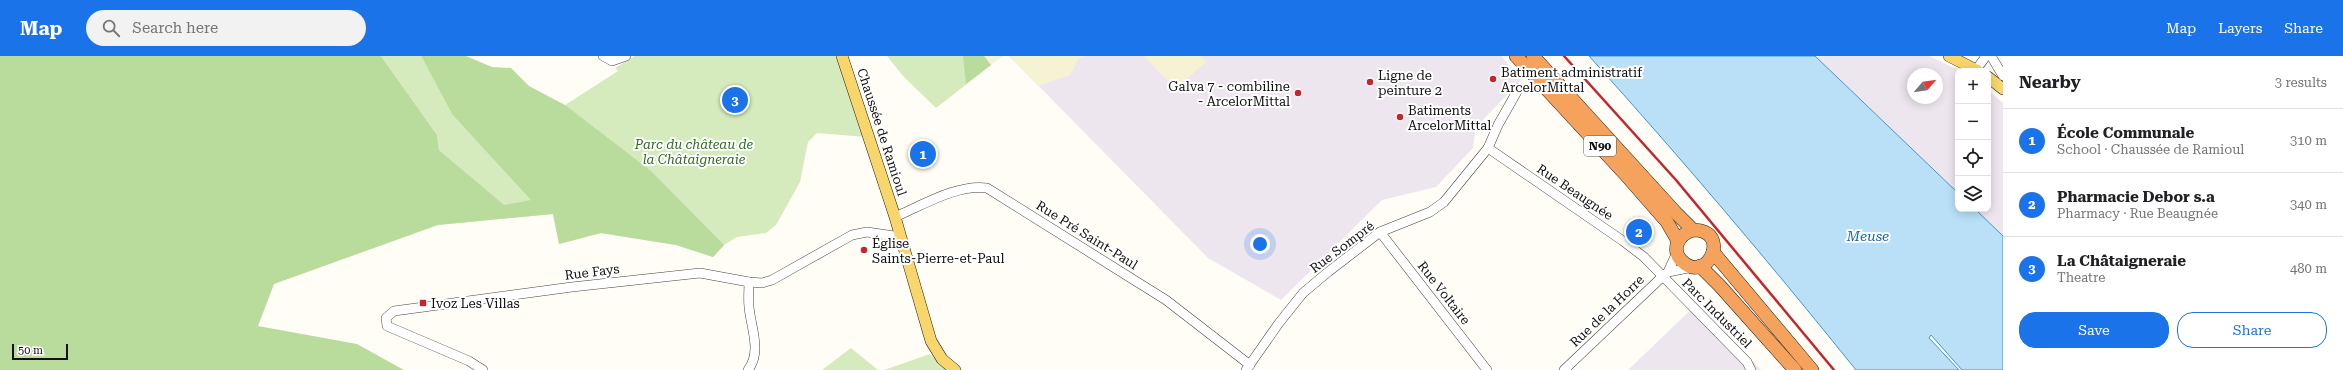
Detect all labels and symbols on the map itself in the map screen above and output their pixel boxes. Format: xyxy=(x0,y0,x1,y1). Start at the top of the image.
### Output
place label: Batiment administratif ArcelorMittal xyxy=(1501,65,1643,95)
street label: Chaussée de Ramioul xyxy=(854,66,910,198)
place label: Ligne de peinture 2 xyxy=(1378,68,1442,98)
north arrow xyxy=(1907,68,1943,104)
marker: Batiment administratif ArcelorMittal xyxy=(1488,74,1498,84)
marker: Ligne de peinture 2 xyxy=(1365,77,1375,87)
place label: Galva 7 - combiline - ArcelorMittal xyxy=(1168,79,1290,109)
pin: 3 xyxy=(722,85,748,115)
marker: Galva 7 - combiline - ArcelorMittal xyxy=(1293,88,1303,98)
place label: Batiments ArcelorMittal xyxy=(1408,103,1491,133)
marker: Batiments ArcelorMittal xyxy=(1395,112,1405,122)
road number: N90 xyxy=(1584,136,1616,156)
park label: Parc du château de la Châtaigneraie xyxy=(634,137,754,167)
pin: 1 xyxy=(910,139,936,169)
street label: Rue Beaugnée xyxy=(1534,161,1616,223)
street label: Rue Pré Saint-Paul xyxy=(1034,198,1140,272)
pin: 2 xyxy=(1626,217,1652,247)
street label: Rue Sompré xyxy=(1307,218,1377,276)
water label: Meuse xyxy=(1846,228,1889,244)
your location xyxy=(1250,234,1270,254)
place label: Église Saints-Pierre-et-Paul xyxy=(872,235,1004,266)
marker: Église Saints-Pierre-et-Paul xyxy=(859,245,869,255)
street label: Rue Voltaire xyxy=(1415,258,1473,328)
street label: Rue Fays xyxy=(564,261,620,283)
street label: Rue de la Horre xyxy=(1567,272,1647,350)
street label: Parc Industriel xyxy=(1679,275,1755,351)
place label: Ivoz Les Villas xyxy=(431,296,520,311)
marker: Ivoz Les Villas xyxy=(418,298,428,308)
scale bar xyxy=(12,342,68,361)

